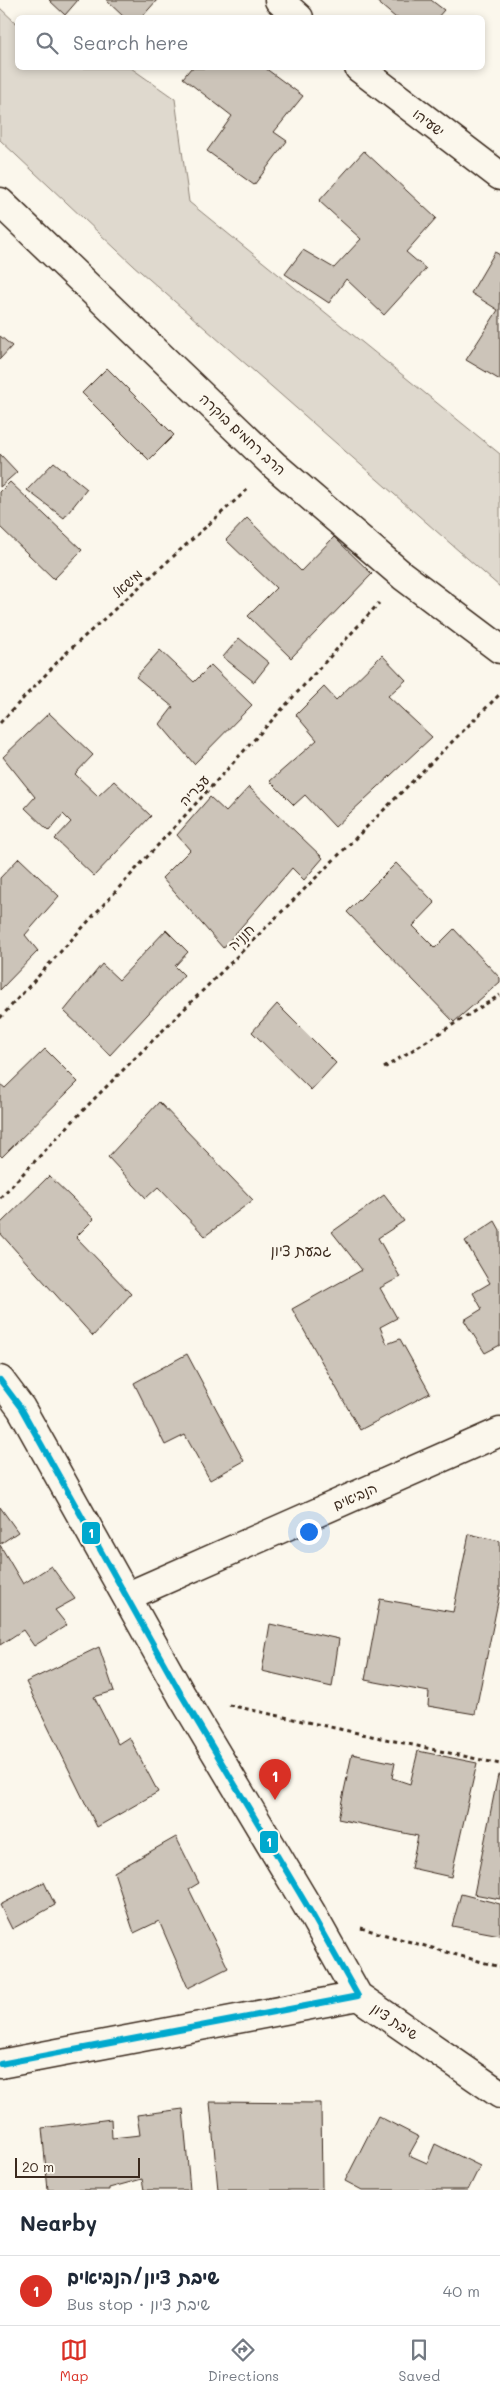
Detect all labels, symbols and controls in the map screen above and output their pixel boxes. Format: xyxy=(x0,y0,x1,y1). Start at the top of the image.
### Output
search box xyxy=(15,15,485,70)
icon: search xyxy=(33,29,61,57)
text: Search here xyxy=(73,30,189,55)
street label: ישעיהו xyxy=(409,104,449,140)
street label: הרב רחמים בוקרה xyxy=(196,389,290,479)
street label: מישאל xyxy=(108,564,146,602)
street label: עזריה xyxy=(175,770,213,810)
street label: חנניה xyxy=(224,920,258,954)
district label: גבעת ציון xyxy=(271,1240,331,1260)
street label: הנביאים xyxy=(330,1478,380,1514)
your location xyxy=(296,1519,322,1545)
line badge: 1 xyxy=(81,1521,101,1545)
text: 1 xyxy=(88,1523,94,1542)
pin: 1 xyxy=(259,1759,291,1800)
line badge: 1 xyxy=(259,1830,279,1854)
text: 1 xyxy=(266,1832,272,1851)
street label: שיבת ציון xyxy=(368,1998,422,2044)
scale bar xyxy=(15,2155,140,2178)
text: 20 m xyxy=(22,2157,54,2176)
text: Nearby xyxy=(20,2209,97,2236)
text: שיבת ציון/הנביאים xyxy=(67,2264,220,2289)
text: 1 xyxy=(32,2280,40,2301)
text: 40 m xyxy=(443,2280,480,2301)
text: Bus stop · שיבת ציון xyxy=(67,2293,210,2314)
tab: Map xyxy=(60,2336,88,2385)
tab: Directions xyxy=(208,2336,279,2385)
tab: Saved xyxy=(399,2336,440,2385)

